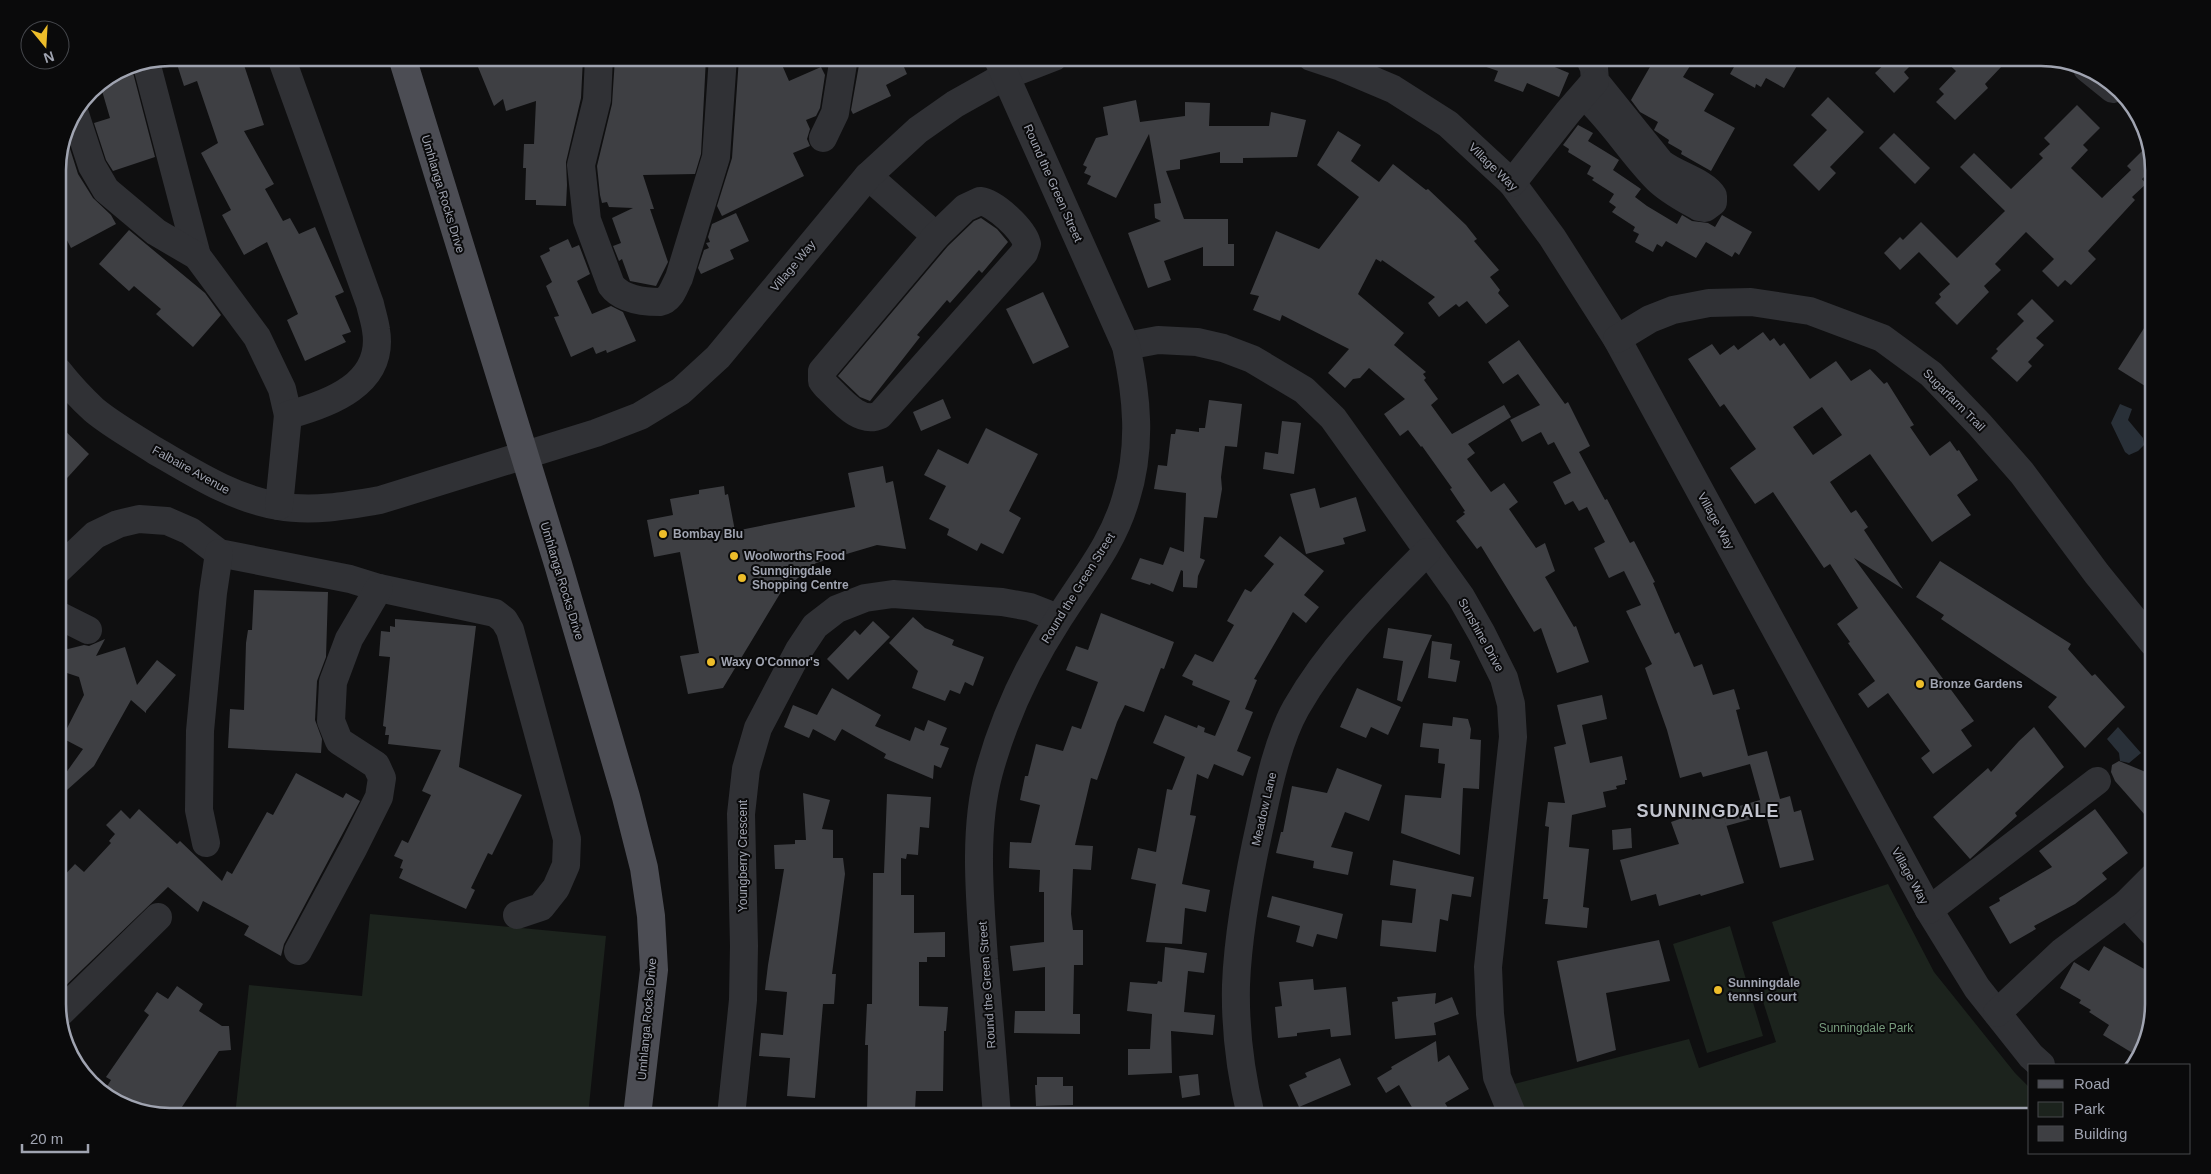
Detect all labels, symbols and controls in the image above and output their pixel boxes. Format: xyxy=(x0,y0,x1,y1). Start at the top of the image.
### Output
north arrow xyxy=(20,20,70,70)
text: N xyxy=(42,48,56,67)
street label: Round the Green Street xyxy=(1021,122,1086,245)
street label: Umhlanga Rocks Drive xyxy=(418,133,468,255)
street label: Village Way xyxy=(1466,140,1520,194)
street label: Village Way xyxy=(767,237,819,295)
street label: Sugarfarm Trail xyxy=(1920,366,1988,434)
street label: Falbaire Avenue xyxy=(150,443,233,497)
street label: Village Way xyxy=(1695,490,1737,552)
street label: Umhlanga Rocks Drive xyxy=(537,520,587,642)
place label: Bombay Blu xyxy=(673,527,743,541)
marker: Bombay Blu xyxy=(657,528,669,540)
street label: Round the Green Street xyxy=(1038,530,1118,646)
place label: Woolworths Food xyxy=(744,549,845,563)
marker: Woolworths Food xyxy=(728,550,740,562)
place label: Sunngingdale Shopping Centre xyxy=(752,564,849,592)
marker: Sunngingdale Shopping Centre xyxy=(736,572,748,584)
street label: Sunshine Drive xyxy=(1455,596,1507,674)
place label: Waxy O'Connor's xyxy=(721,655,820,669)
marker: Waxy O'Connor's xyxy=(705,656,717,668)
place label: Bronze Gardens xyxy=(1930,677,2023,691)
marker: Bronze Gardens xyxy=(1914,678,1926,690)
street label: Meadow Lane xyxy=(1249,770,1279,847)
street label: Youngberry Crescent xyxy=(736,799,750,912)
district label: SUNNINGDALE xyxy=(1636,801,1780,821)
street label: Village Way xyxy=(1889,845,1931,907)
street label: Round the Green Street xyxy=(976,920,998,1049)
street label: Umhlanga Rocks Drive xyxy=(635,957,659,1081)
place label: Sunningdale tennsi court xyxy=(1728,976,1800,1004)
marker: Sunningdale tennsi court xyxy=(1712,984,1724,996)
park label: Sunningdale Park xyxy=(1819,1021,1914,1035)
legend xyxy=(2028,1064,2191,1154)
text: Road xyxy=(2074,1075,2110,1092)
text: Park xyxy=(2074,1100,2105,1117)
scale bar xyxy=(22,1122,89,1154)
text: Building xyxy=(2074,1125,2127,1142)
text: 20 m xyxy=(30,1130,63,1147)

